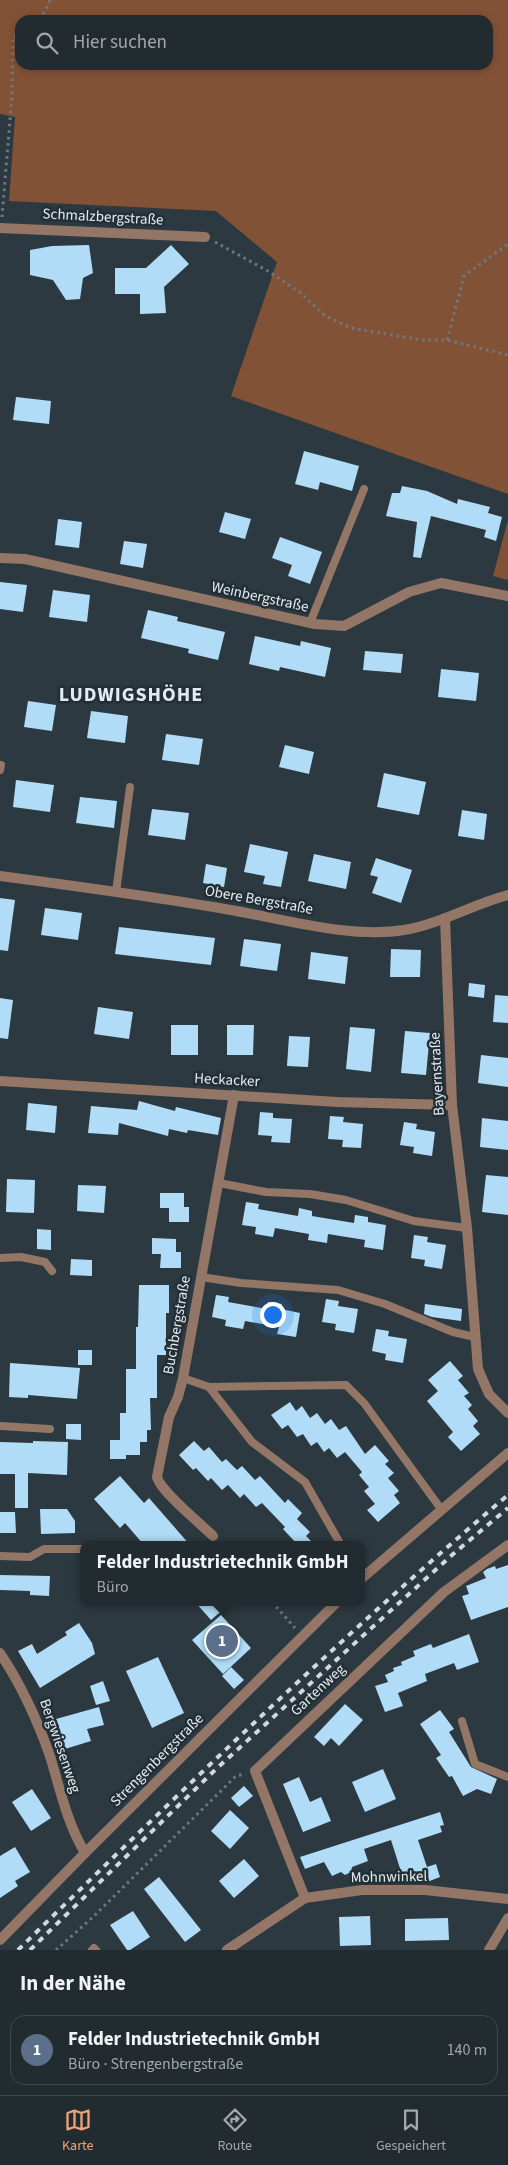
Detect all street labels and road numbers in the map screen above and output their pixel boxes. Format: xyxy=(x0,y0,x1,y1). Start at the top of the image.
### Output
street label: Schmalzbergstraße xyxy=(42,203,164,231)
street label: Weinbergstraße xyxy=(209,576,311,618)
street label: Obere Bergstraße xyxy=(203,880,315,920)
street label: Bayernstraße xyxy=(424,1032,450,1116)
street label: Heckacker xyxy=(194,1068,261,1092)
street label: Buchbergstraße xyxy=(158,1274,196,1376)
street label: Gartenweg xyxy=(286,1659,350,1721)
street label: Bergwiesenweg xyxy=(34,1696,86,1796)
street label: Strengenbergstraße xyxy=(106,1709,208,1811)
street label: Mohnwinkel xyxy=(351,1866,428,1888)

